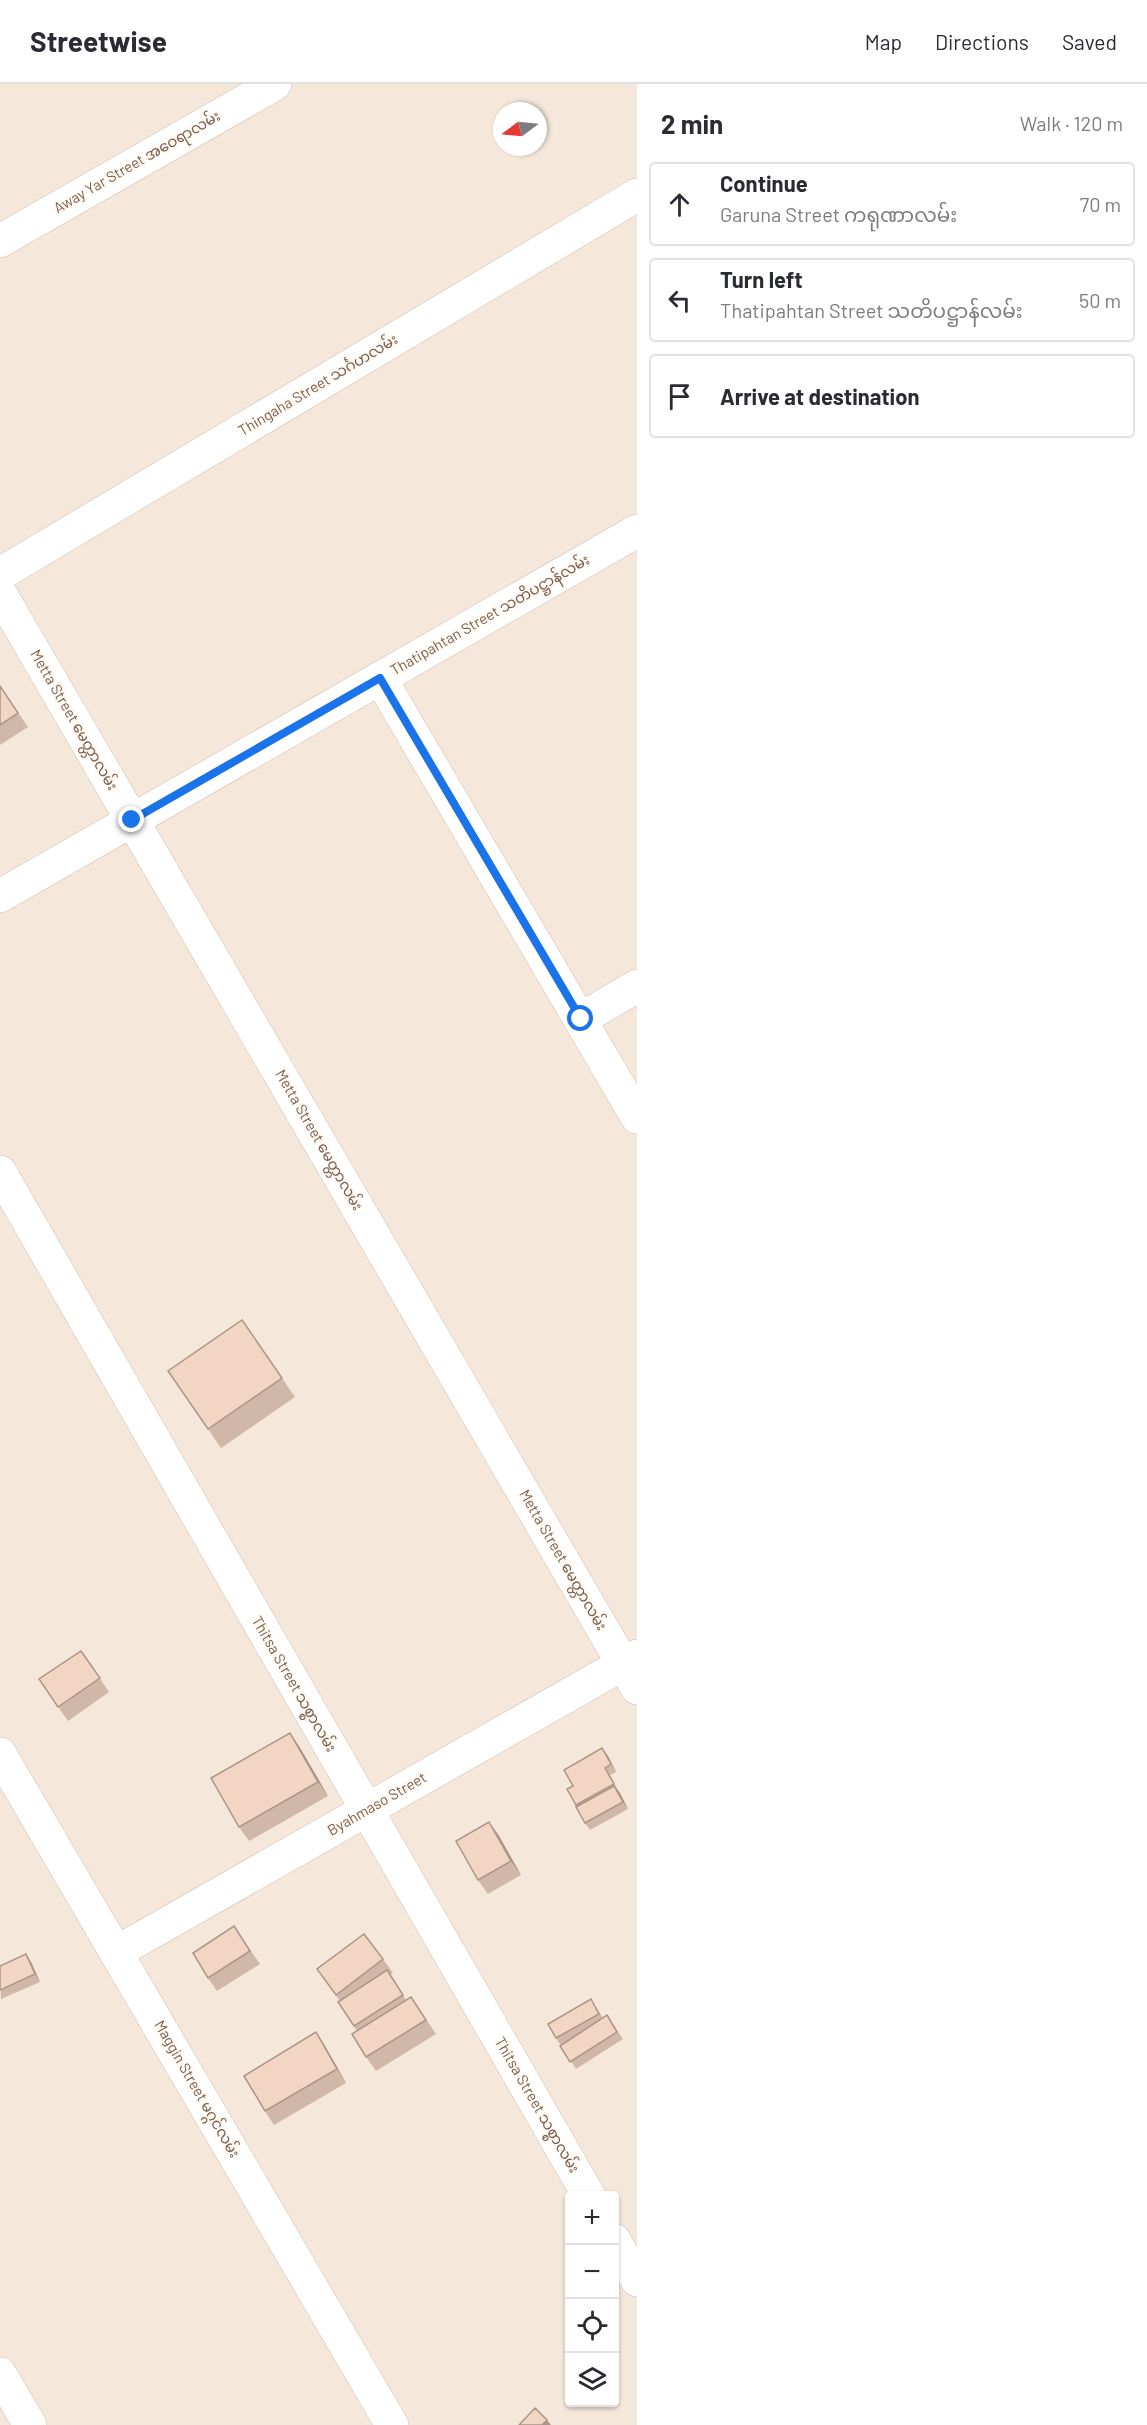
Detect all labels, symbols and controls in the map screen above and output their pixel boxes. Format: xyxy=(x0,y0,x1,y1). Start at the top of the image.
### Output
text: Streetwise xyxy=(30,24,167,58)
text: Map xyxy=(865,29,902,54)
text: Directions xyxy=(935,29,1029,54)
text: Saved xyxy=(1062,29,1117,54)
north arrow xyxy=(493,102,547,156)
street label: Away Yar Street အဝေရာလမ်း xyxy=(50,106,225,220)
text: 2 min xyxy=(661,108,723,139)
text: Walk · 120 m xyxy=(1020,111,1123,135)
text: Continue xyxy=(720,170,808,196)
icon: ahead xyxy=(663,188,696,221)
text: 70 m xyxy=(1080,192,1121,216)
text: Garuna Street ကရုဏာလမ်း xyxy=(720,202,957,226)
text: Turn left xyxy=(720,266,803,292)
icon: left xyxy=(663,284,696,317)
text: 50 m xyxy=(1079,288,1121,312)
text: Thatipahtan Street သတိပဋ္ဌာန်လမ်း xyxy=(720,298,1023,322)
street label: Thingaha Street သင်္ဂဟလမ်း xyxy=(234,329,401,439)
icon: arrive xyxy=(663,380,696,413)
text: Arrive at destination xyxy=(720,383,919,409)
street label: Thatipahtan Street သတိပဋ္ဌာန်လမ်း xyxy=(387,550,594,682)
street label: Metta Street မေတ္တာလမ်း xyxy=(24,646,123,795)
route end xyxy=(118,806,144,832)
route start xyxy=(567,1005,593,1031)
street label: Metta Street မေတ္တာလမ်း xyxy=(269,1066,368,1215)
street label: Metta Street မေတ္တာလမ်း xyxy=(513,1486,612,1635)
street label: Thitsa Street သစ္စာလမ်း xyxy=(245,1612,341,1757)
street label: Byahmaso Street xyxy=(324,1768,429,1839)
street label: Maggin Street မဂ္ဂင်လမ်း xyxy=(147,2017,245,2163)
street label: Thitsa Street သစ္စာလမ်း xyxy=(488,2033,584,2178)
map controls xyxy=(565,2191,619,2407)
button: + xyxy=(565,2191,619,2245)
button: − xyxy=(565,2245,619,2299)
button: locate xyxy=(565,2299,619,2353)
button: layers xyxy=(565,2353,619,2407)

